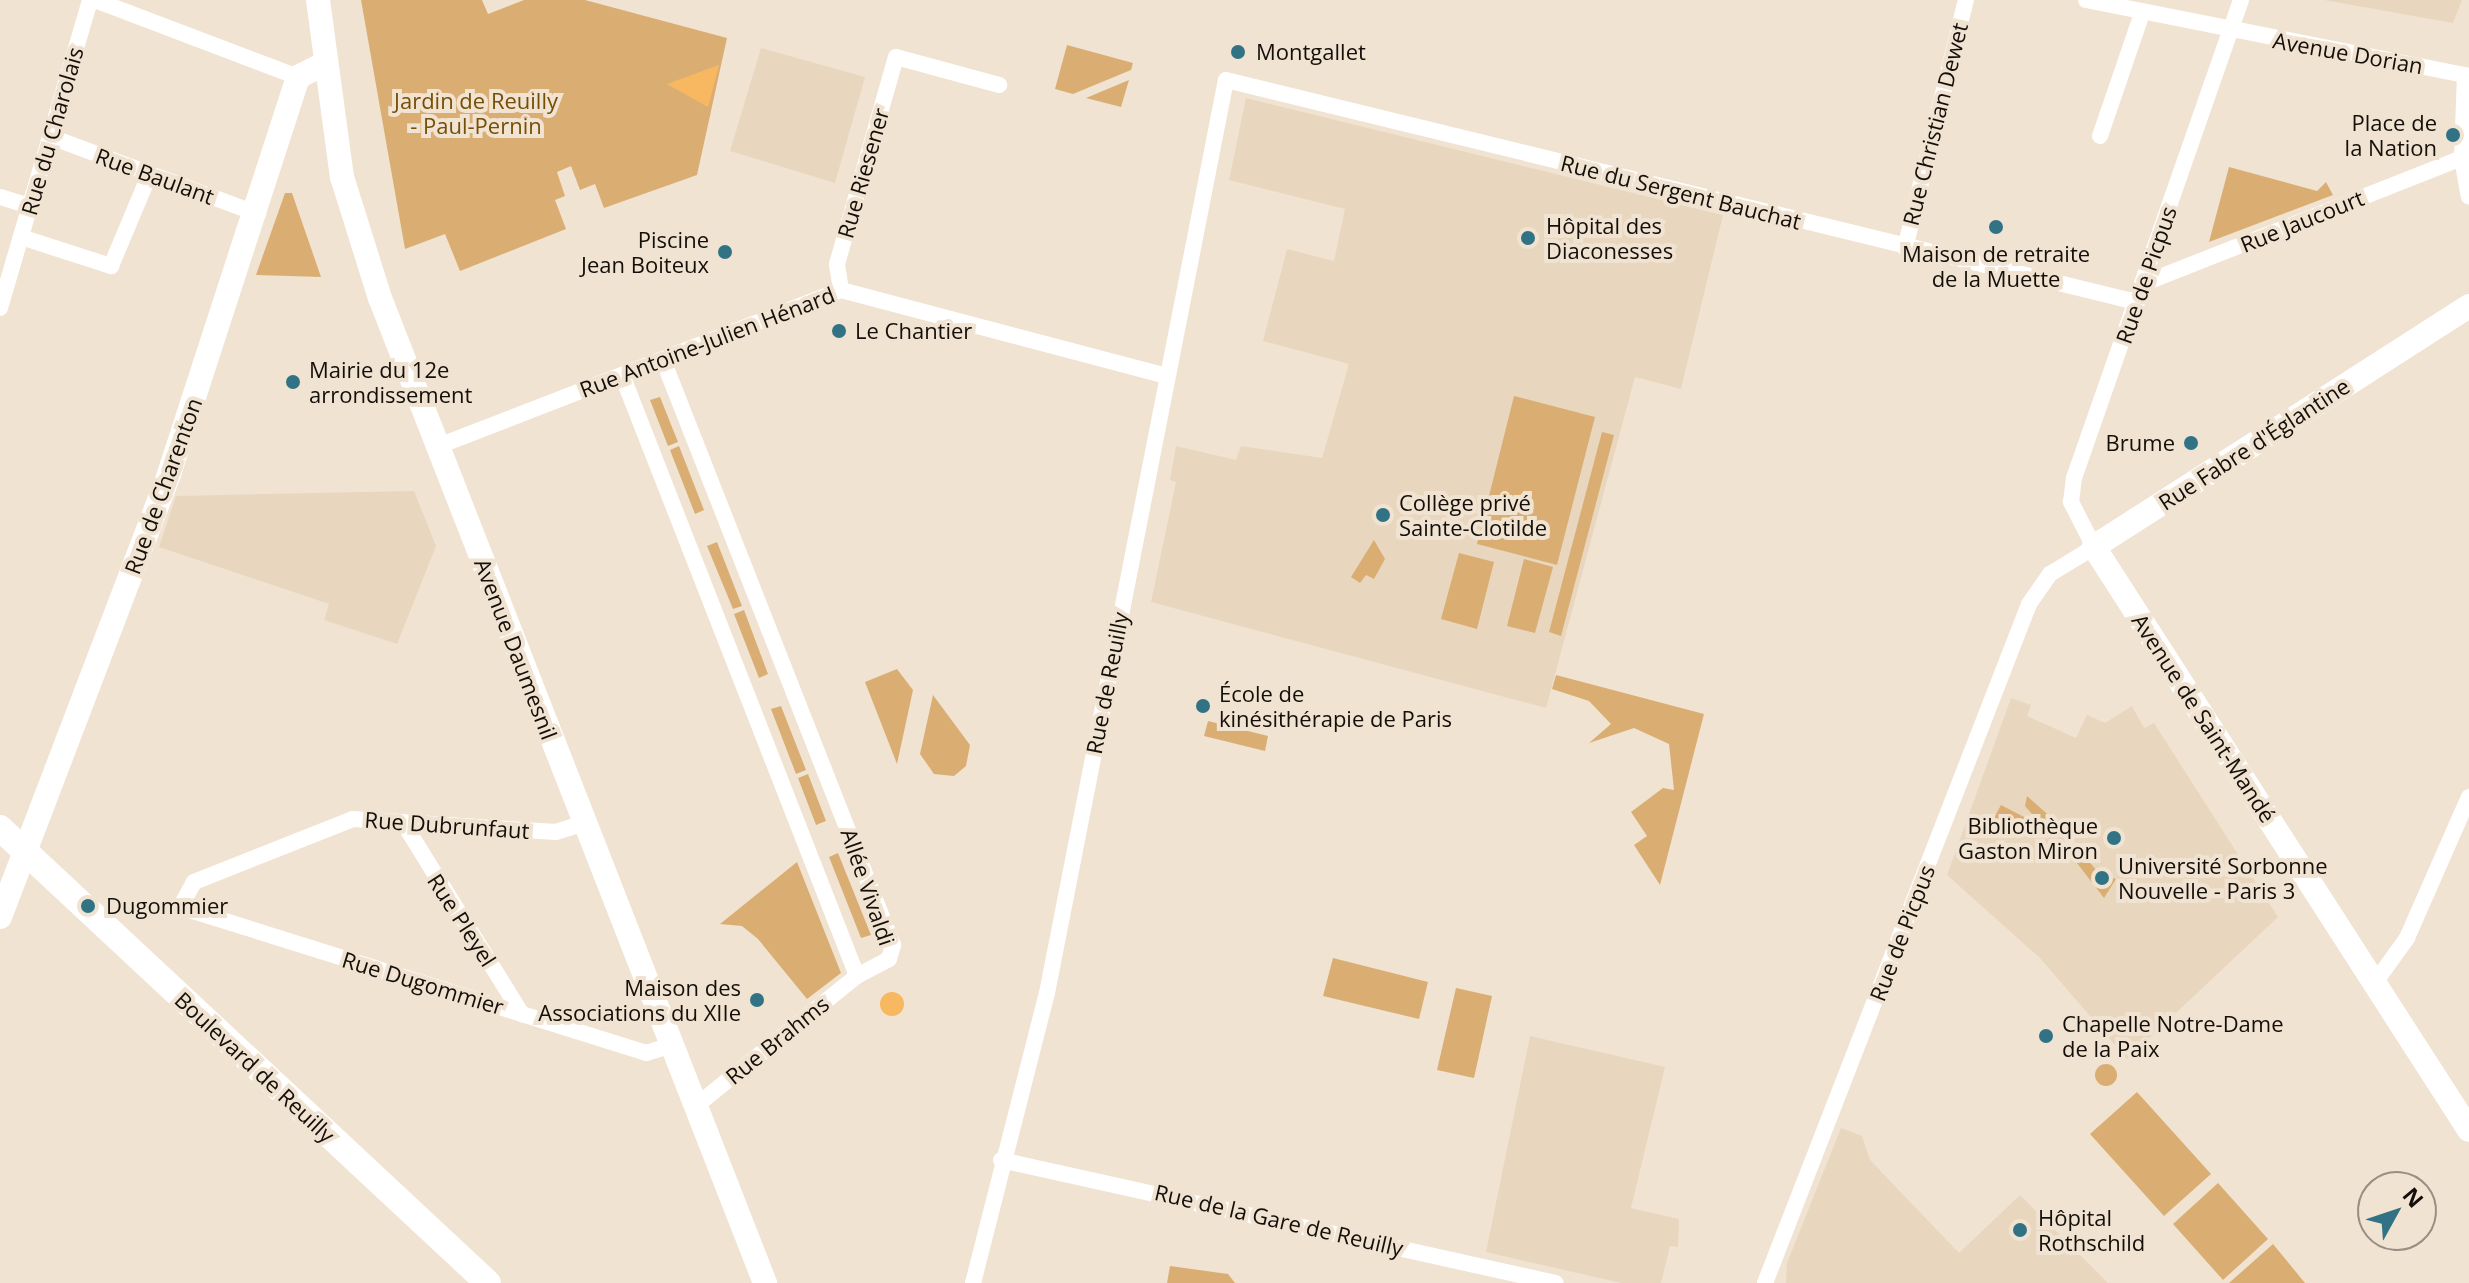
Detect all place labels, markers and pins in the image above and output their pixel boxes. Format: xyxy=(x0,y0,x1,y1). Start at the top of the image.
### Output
place label: Montgallet xyxy=(1256,39,1366,65)
marker: Montgallet xyxy=(1227,41,1249,63)
place label: Place de la Nation xyxy=(2345,109,2437,160)
marker: Place de la Nation xyxy=(2444,126,2462,144)
place label: Hôpital des Diaconesses xyxy=(1546,212,1673,264)
marker: Maison de retraite de la Muette xyxy=(1987,218,2005,236)
place label: Piscine Jean Boiteux xyxy=(581,226,709,278)
marker: Hôpital des Diaconesses xyxy=(1517,227,1539,249)
place label: Maison de retraite de la Muette xyxy=(1902,240,2090,292)
marker: Piscine Jean Boiteux xyxy=(716,243,734,261)
place label: Le Chantier xyxy=(855,318,972,344)
marker: Le Chantier xyxy=(830,322,848,340)
place label: Mairie du 12e arrondissement xyxy=(309,356,472,408)
marker: Mairie du 12e arrondissement xyxy=(284,373,302,391)
place label: Brume xyxy=(2106,430,2175,456)
marker: Brume xyxy=(2182,434,2200,452)
place label: Collège privé Sainte-Clotilde xyxy=(1399,489,1547,540)
marker: Collège privé Sainte-Clotilde xyxy=(1374,506,1392,524)
place label: École de kinésithérapie de Paris xyxy=(1219,680,1452,732)
marker: École de kinésithérapie de Paris xyxy=(1194,697,1212,715)
place label: Bibliothèque Gaston Miron xyxy=(1958,812,2098,864)
marker: Bibliothèque Gaston Miron xyxy=(2105,829,2123,847)
place label: Université Sorbonne Nouvelle - Paris 3 xyxy=(2118,852,2328,904)
marker: Université Sorbonne Nouvelle - Paris 3 xyxy=(2093,869,2111,887)
place label: Dugommier xyxy=(106,893,228,919)
marker: Dugommier xyxy=(77,895,99,917)
place label: Maison des Associations du XIIe xyxy=(538,974,741,1026)
marker: Maison des Associations du XIIe xyxy=(748,991,766,1009)
place label: Chapelle Notre-Dame de la Paix xyxy=(2062,1010,2284,1062)
marker: Chapelle Notre-Dame de la Paix xyxy=(2037,1027,2055,1045)
place label: Hôpital Rothschild xyxy=(2038,1204,2145,1256)
marker: Hôpital Rothschild xyxy=(2009,1219,2031,1241)

